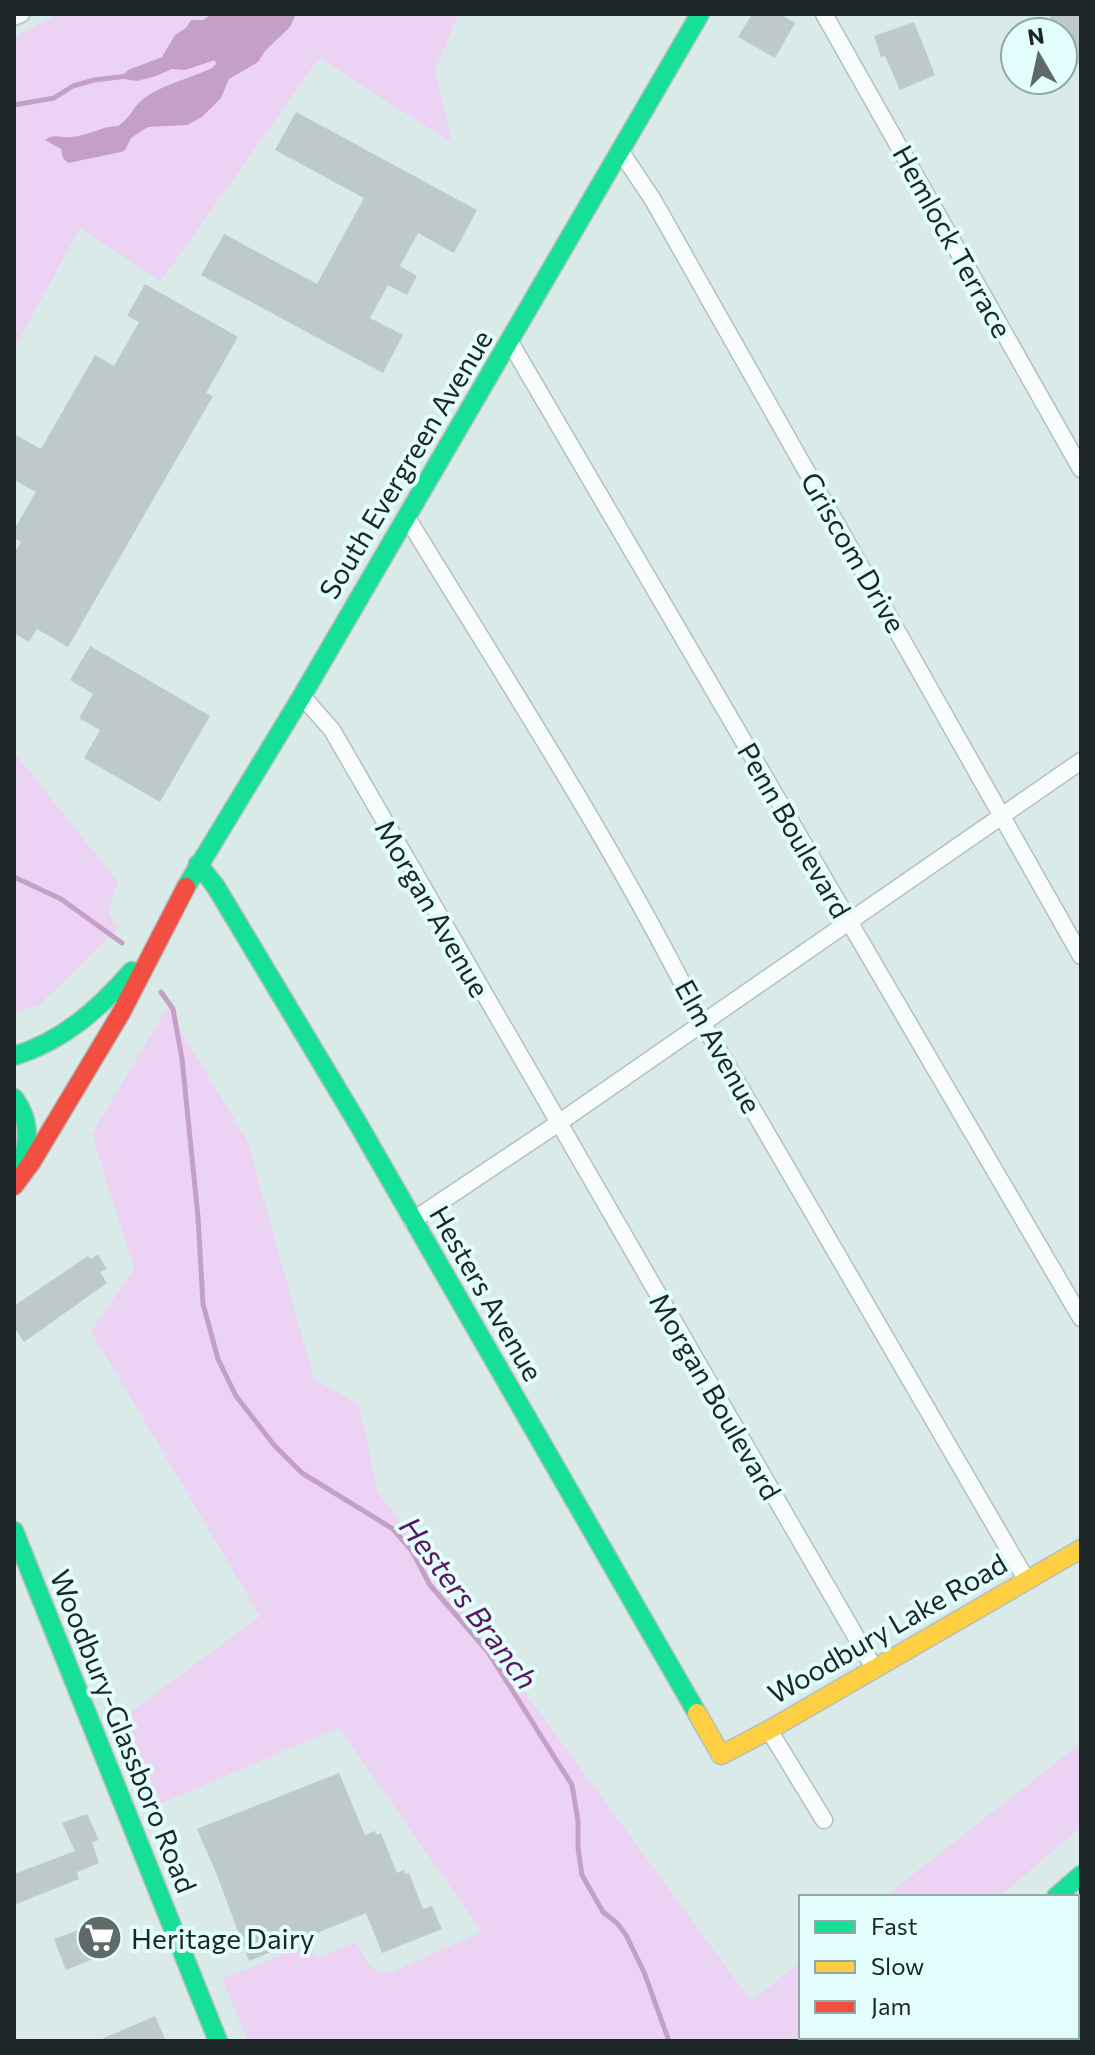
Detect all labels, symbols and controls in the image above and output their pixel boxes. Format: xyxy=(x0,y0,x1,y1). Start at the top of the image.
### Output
north arrow xyxy=(999,16,1079,96)
text: N xyxy=(1026,21,1046,50)
street label: Hemlock Terrace xyxy=(886,139,1020,343)
street label: South Evergreen Avenue xyxy=(311,323,499,605)
street label: Griscom Drive xyxy=(794,466,914,638)
street label: Penn Boulevard xyxy=(731,736,859,924)
street label: Morgan Avenue xyxy=(369,813,497,1003)
street label: Elm Avenue xyxy=(669,974,769,1118)
street label: Hesters Avenue xyxy=(423,1199,551,1387)
street label: Morgan Boulevard xyxy=(643,1286,789,1506)
water label: Hesters Branch xyxy=(393,1508,547,1696)
street label: Woodbury Lake Road xyxy=(761,1546,1013,1710)
street label: Woodbury-Glassboro Road xyxy=(44,1565,204,1897)
legend xyxy=(799,1895,1079,2039)
text: Fast xyxy=(871,1911,918,1940)
supermarket icon: Heritage Dairy xyxy=(76,1914,124,1962)
place label: Heritage Dairy xyxy=(131,1921,314,1955)
text: Slow xyxy=(871,1951,924,1980)
text: Jam xyxy=(871,1991,911,2020)

